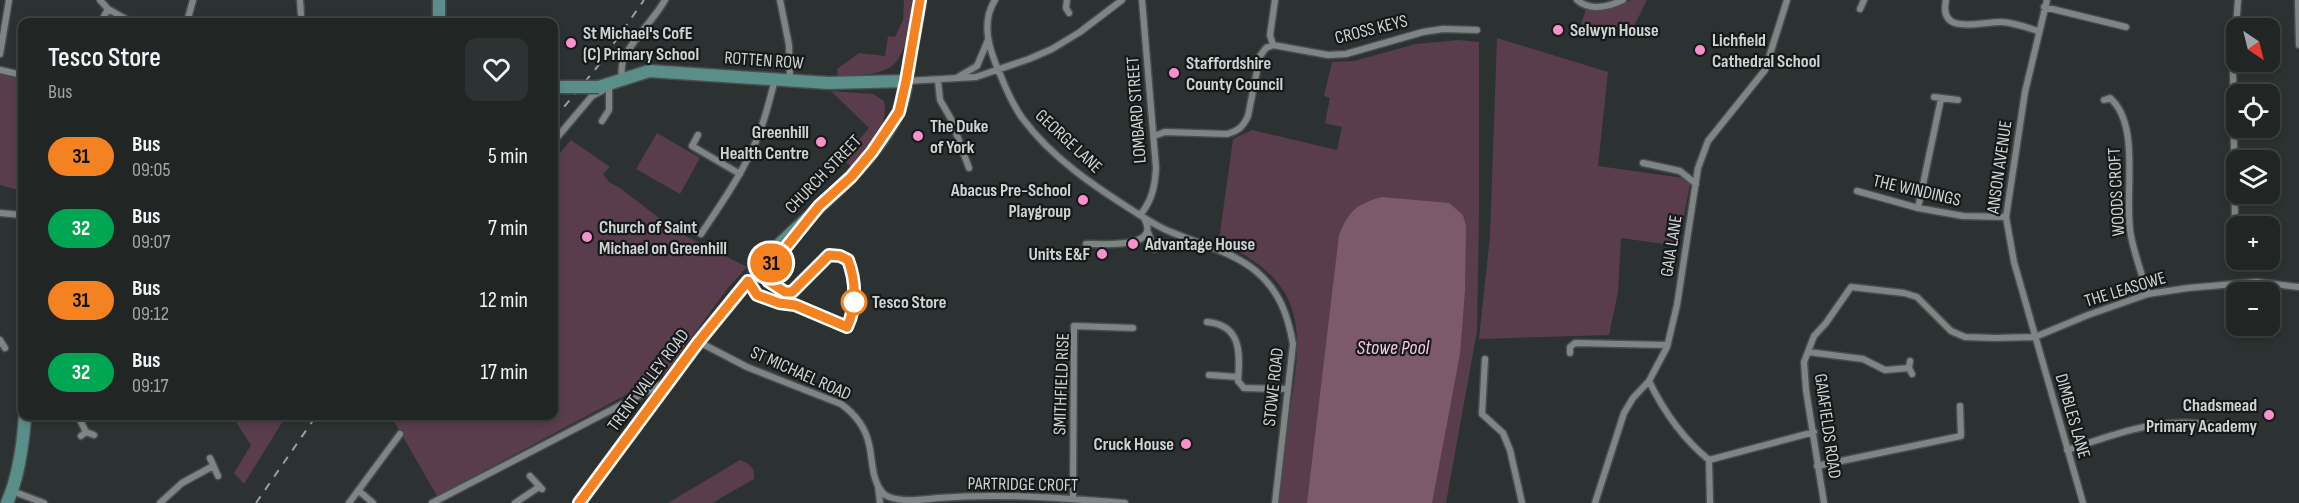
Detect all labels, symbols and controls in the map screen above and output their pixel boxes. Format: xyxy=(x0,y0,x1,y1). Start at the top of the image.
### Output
street label: CROSS KEYS xyxy=(1333,10,1410,49)
north arrow xyxy=(2226,18,2280,72)
map controls xyxy=(2226,18,2280,336)
place label: Selwyn House xyxy=(1570,20,1659,41)
place label: St Michael's CofE (C) Primary School xyxy=(583,23,699,65)
marker: Selwyn House xyxy=(1551,23,1565,37)
place label: Lichfield Cathedral School xyxy=(1712,30,1820,72)
marker: St Michael's CofE (C) Primary School xyxy=(564,36,578,50)
button: heart xyxy=(465,38,528,101)
text: Tesco Store xyxy=(48,41,161,74)
marker: Lichfield Cathedral School xyxy=(1693,43,1707,57)
street label: ROTTEN ROW xyxy=(724,47,805,74)
place label: Staffordshire County Council xyxy=(1186,53,1283,95)
street label: LOMBARD STREET xyxy=(1122,56,1151,164)
marker: Staffordshire County Council xyxy=(1167,66,1181,80)
text: Bus xyxy=(48,80,72,104)
button: locate xyxy=(2226,84,2280,138)
street label: GEORGE LANE xyxy=(1031,105,1106,178)
place label: The Duke of York xyxy=(930,116,988,158)
street label: ANSON AVENUE xyxy=(1982,119,2016,216)
place label: Greenhill Health Centre xyxy=(720,122,809,164)
marker: The Duke of York xyxy=(911,129,925,143)
text: Bus xyxy=(132,131,161,158)
street label: CHURCH STREET xyxy=(781,131,866,218)
marker: Greenhill Health Centre xyxy=(814,135,828,149)
text: 5 min xyxy=(488,143,528,170)
text: 31 xyxy=(72,144,90,169)
street label: WOODS CROFT xyxy=(2104,147,2129,237)
button: layers xyxy=(2226,150,2280,204)
text: 09:05 xyxy=(132,158,170,182)
street label: THE WINDINGS xyxy=(1871,170,1963,211)
place label: Abacus Pre-School Playgroup xyxy=(950,180,1071,222)
marker: Abacus Pre-School Playgroup xyxy=(1076,193,1090,207)
text: Bus xyxy=(132,203,161,230)
street label: GAIA LANE xyxy=(1656,214,1687,278)
text: 7 min xyxy=(488,215,528,242)
text: 32 xyxy=(72,216,90,241)
button: + xyxy=(2226,216,2280,270)
place label: Church of Saint Michael on Greenhill xyxy=(599,217,727,259)
text: 09:07 xyxy=(132,230,170,254)
marker: Church of Saint Michael on Greenhill xyxy=(580,230,594,244)
place label: Advantage House xyxy=(1144,234,1255,255)
marker: Advantage House xyxy=(1126,237,1140,251)
line badge: 31 xyxy=(744,244,798,282)
place label: Units E&F xyxy=(1028,244,1090,265)
marker: Units E&F xyxy=(1095,247,1109,261)
text: 31 xyxy=(762,251,780,276)
street label: THE LEASOWE xyxy=(2082,267,2168,312)
text: Bus xyxy=(132,275,161,302)
button: − xyxy=(2226,282,2280,336)
text: 12 min xyxy=(480,287,528,314)
text: 31 xyxy=(72,288,90,313)
marker: Tesco Store xyxy=(841,289,867,315)
place label: Tesco Store xyxy=(872,292,946,313)
text: 09:12 xyxy=(132,302,169,326)
street label: TRENT VALLEY ROAD xyxy=(603,325,694,435)
street label: SMITHFIELD RISE xyxy=(1049,333,1074,435)
water label: Stowe Pool xyxy=(1357,336,1431,360)
street label: ST MICHAEL ROAD xyxy=(747,342,854,405)
text: Bus xyxy=(132,347,161,374)
street label: STOWE ROAD xyxy=(1259,347,1288,427)
text: 17 min xyxy=(480,359,528,386)
text: 32 xyxy=(72,360,90,385)
street label: DIMBLES LANE xyxy=(2050,371,2095,461)
street label: GAIAFIELDS ROAD xyxy=(1810,372,1845,480)
text: 09:17 xyxy=(132,374,169,398)
place label: Chadsmead Primary Academy xyxy=(2146,395,2258,437)
marker: Chadsmead Primary Academy xyxy=(2262,408,2276,422)
place label: Cruck House xyxy=(1094,434,1174,455)
marker: Cruck House xyxy=(1179,437,1193,451)
street label: PARTRIDGE CROFT xyxy=(968,473,1078,496)

